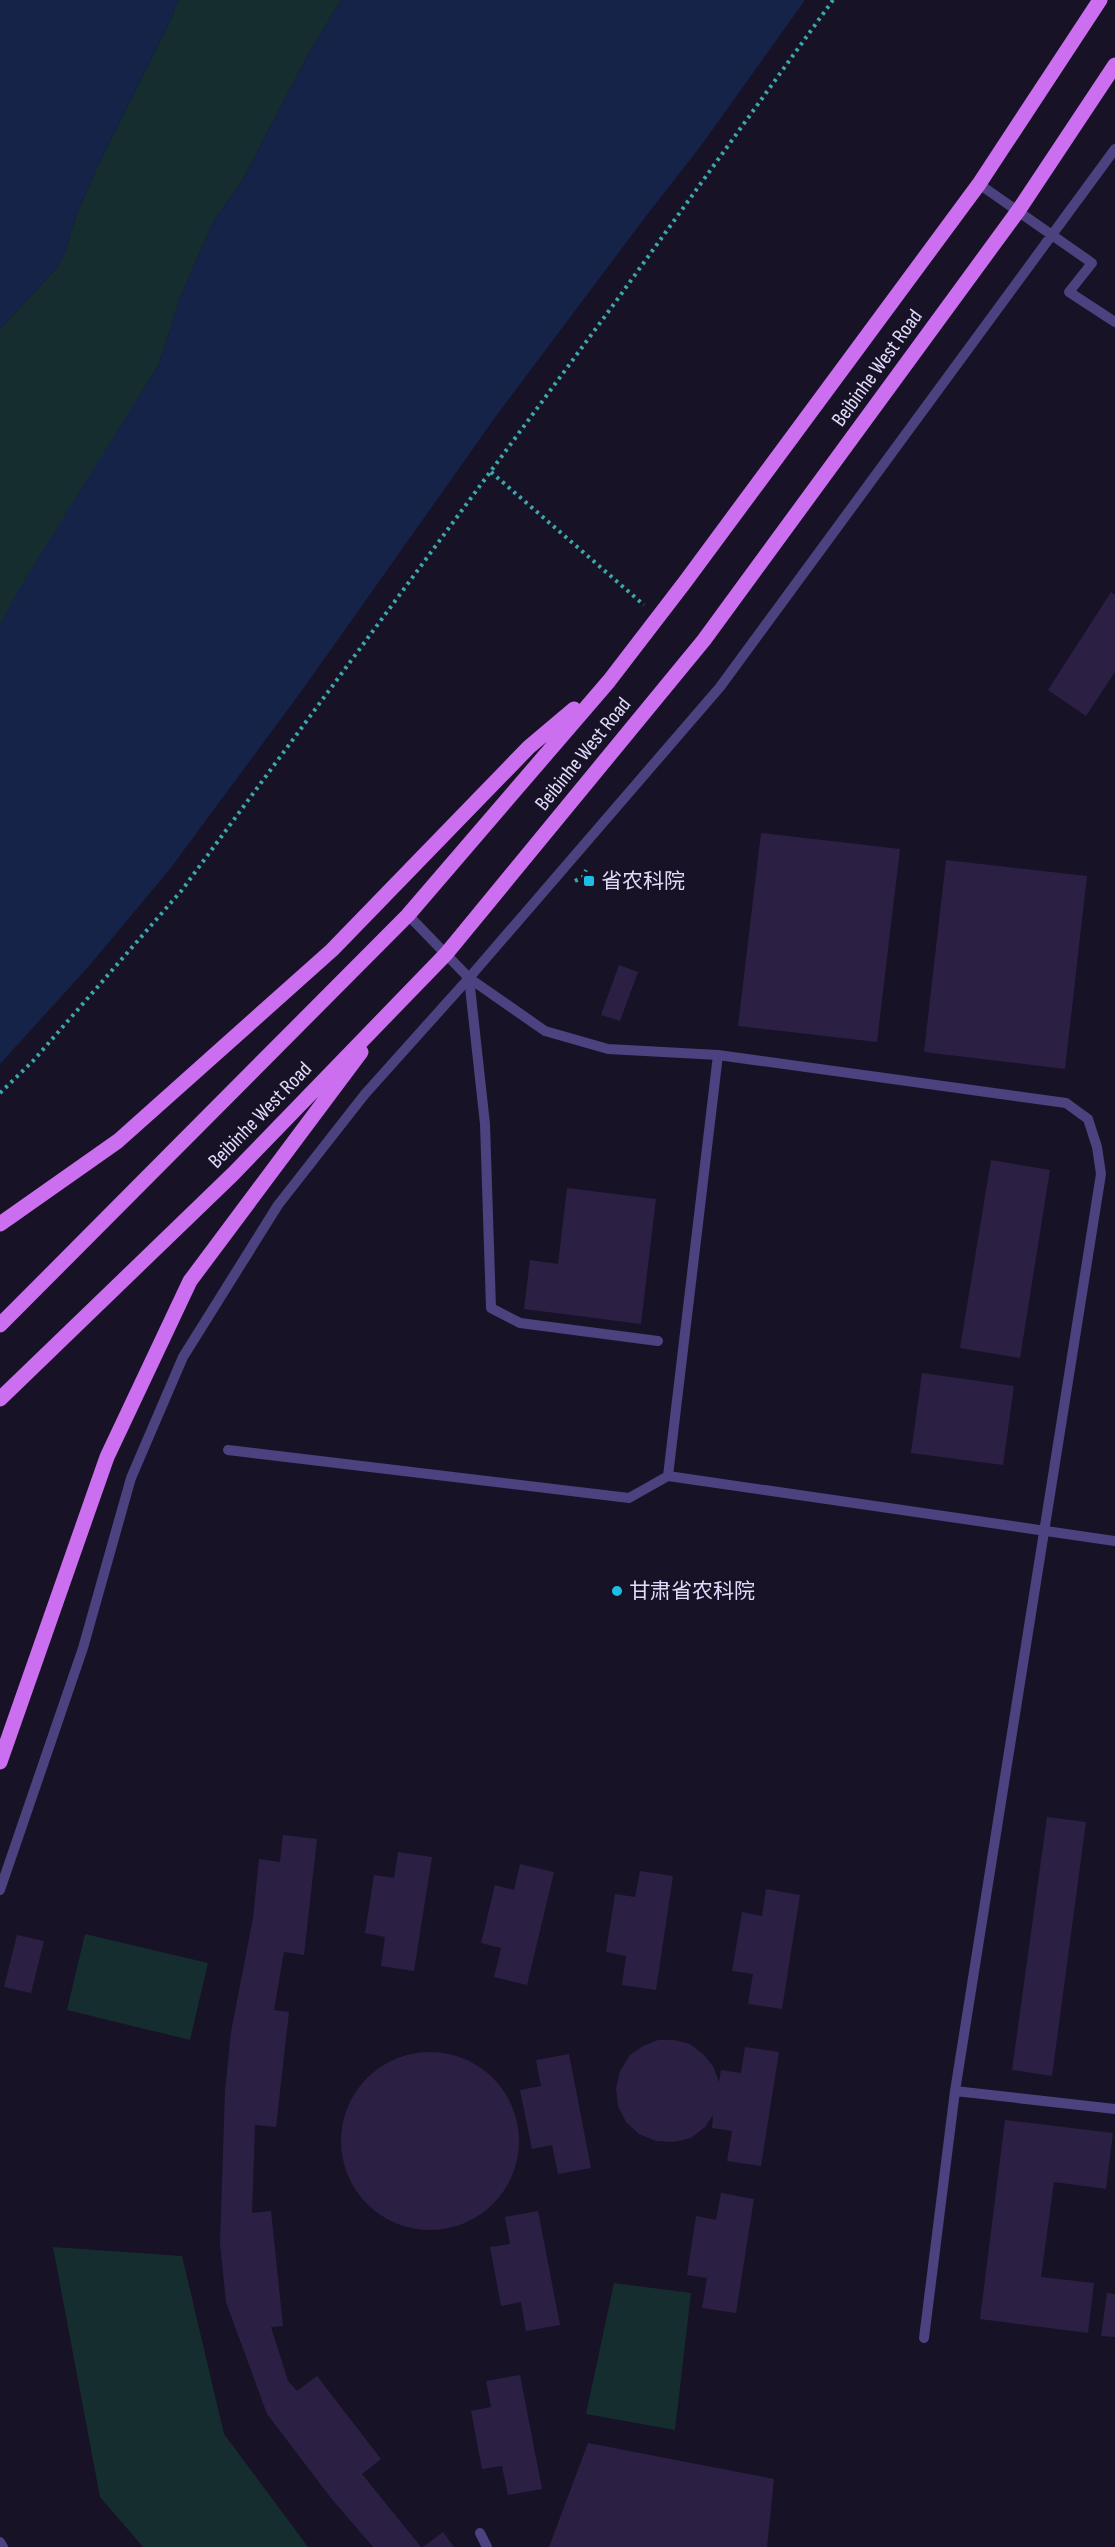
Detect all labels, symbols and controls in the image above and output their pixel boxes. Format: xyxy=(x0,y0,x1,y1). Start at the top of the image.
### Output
street label: Beibinhe West Road xyxy=(826,305,928,431)
street label: Beibinhe West Road xyxy=(530,692,636,816)
place label: 省农科院 xyxy=(601,869,685,894)
marker: 省农科院 xyxy=(582,874,596,888)
street label: Beibinhe West Road xyxy=(203,1057,317,1173)
place label: 甘肃省农科院 xyxy=(629,1579,755,1604)
marker: 甘肃省农科院 xyxy=(610,1584,624,1598)

